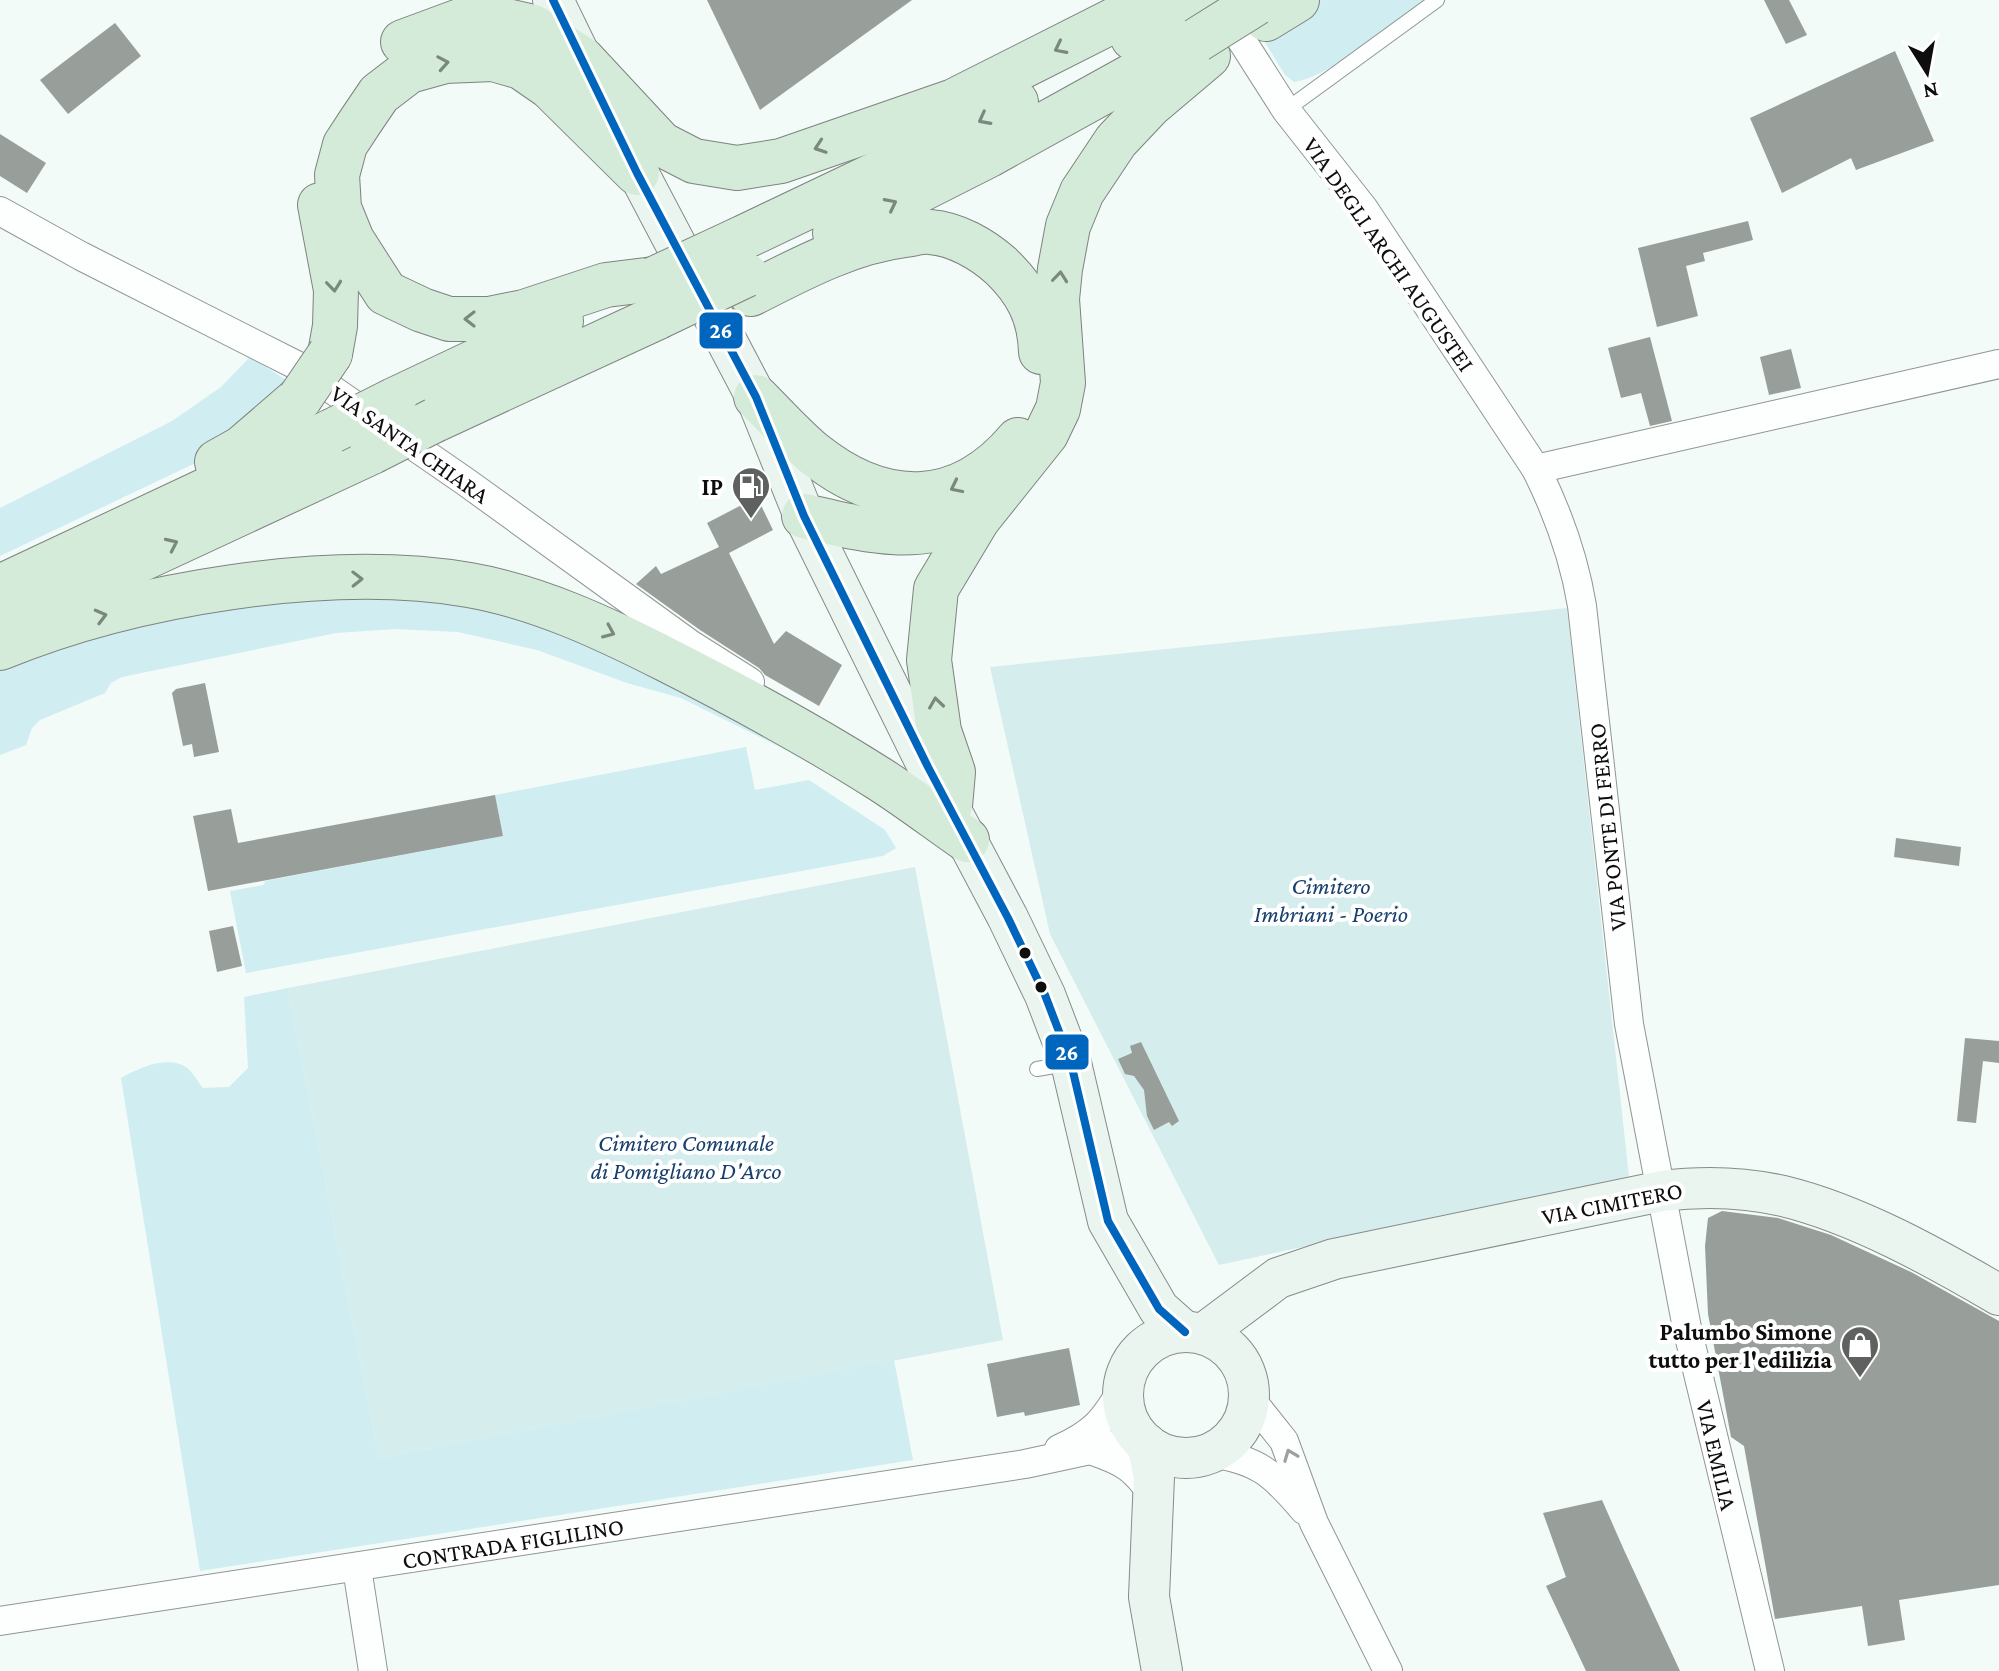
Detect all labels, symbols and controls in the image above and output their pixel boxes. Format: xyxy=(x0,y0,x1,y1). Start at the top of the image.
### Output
north arrow xyxy=(1887,32,1967,112)
one-way arrow xyxy=(1053,38,1068,53)
one-way arrow xyxy=(436,55,449,72)
text: N xyxy=(1921,77,1940,105)
one-way arrow xyxy=(978,109,993,124)
street label: VIA DEGLI ARCHI AUGUSTEI xyxy=(1298,132,1480,376)
one-way arrow xyxy=(814,138,828,154)
one-way arrow xyxy=(883,198,898,214)
one-way arrow xyxy=(1051,270,1068,283)
one-way arrow xyxy=(325,280,342,293)
one-way arrow xyxy=(463,310,476,328)
line badge: 26 xyxy=(698,311,744,350)
text: 26 xyxy=(709,318,733,343)
street label: VIA SANTA CHIARA xyxy=(326,379,495,509)
fuel station icon: IP xyxy=(730,465,772,520)
place label: IP xyxy=(702,473,723,500)
one-way arrow xyxy=(949,477,964,492)
one-way arrow xyxy=(164,538,179,554)
one-way arrow xyxy=(351,570,364,587)
one-way arrow xyxy=(93,608,107,625)
one-way arrow xyxy=(601,622,615,638)
one-way arrow xyxy=(927,696,944,709)
street label: VIA PONTE DI FERRO xyxy=(1583,722,1631,932)
park label: Cimitero Imbriani - Poerio xyxy=(1254,872,1408,927)
unlabelled marker xyxy=(1017,945,1033,961)
unlabelled marker xyxy=(1033,979,1049,995)
line badge: 26 xyxy=(1044,1033,1090,1071)
text: 26 xyxy=(1055,1040,1079,1065)
park label: Cimitero Comunale di Pomigliano D'Arco xyxy=(591,1129,781,1184)
street label: VIA CIMITERO xyxy=(1539,1176,1685,1230)
place label: Palumbo Simone tutto per l'edilizia xyxy=(1649,1318,1832,1373)
shop icon: Palumbo Simone tutto per l'edilizia xyxy=(1839,1324,1881,1379)
street label: VIA EMILIA xyxy=(1691,1397,1743,1513)
one-way arrow xyxy=(1283,1449,1300,1463)
street label: CONTRADA FIGLILINO xyxy=(400,1512,626,1574)

